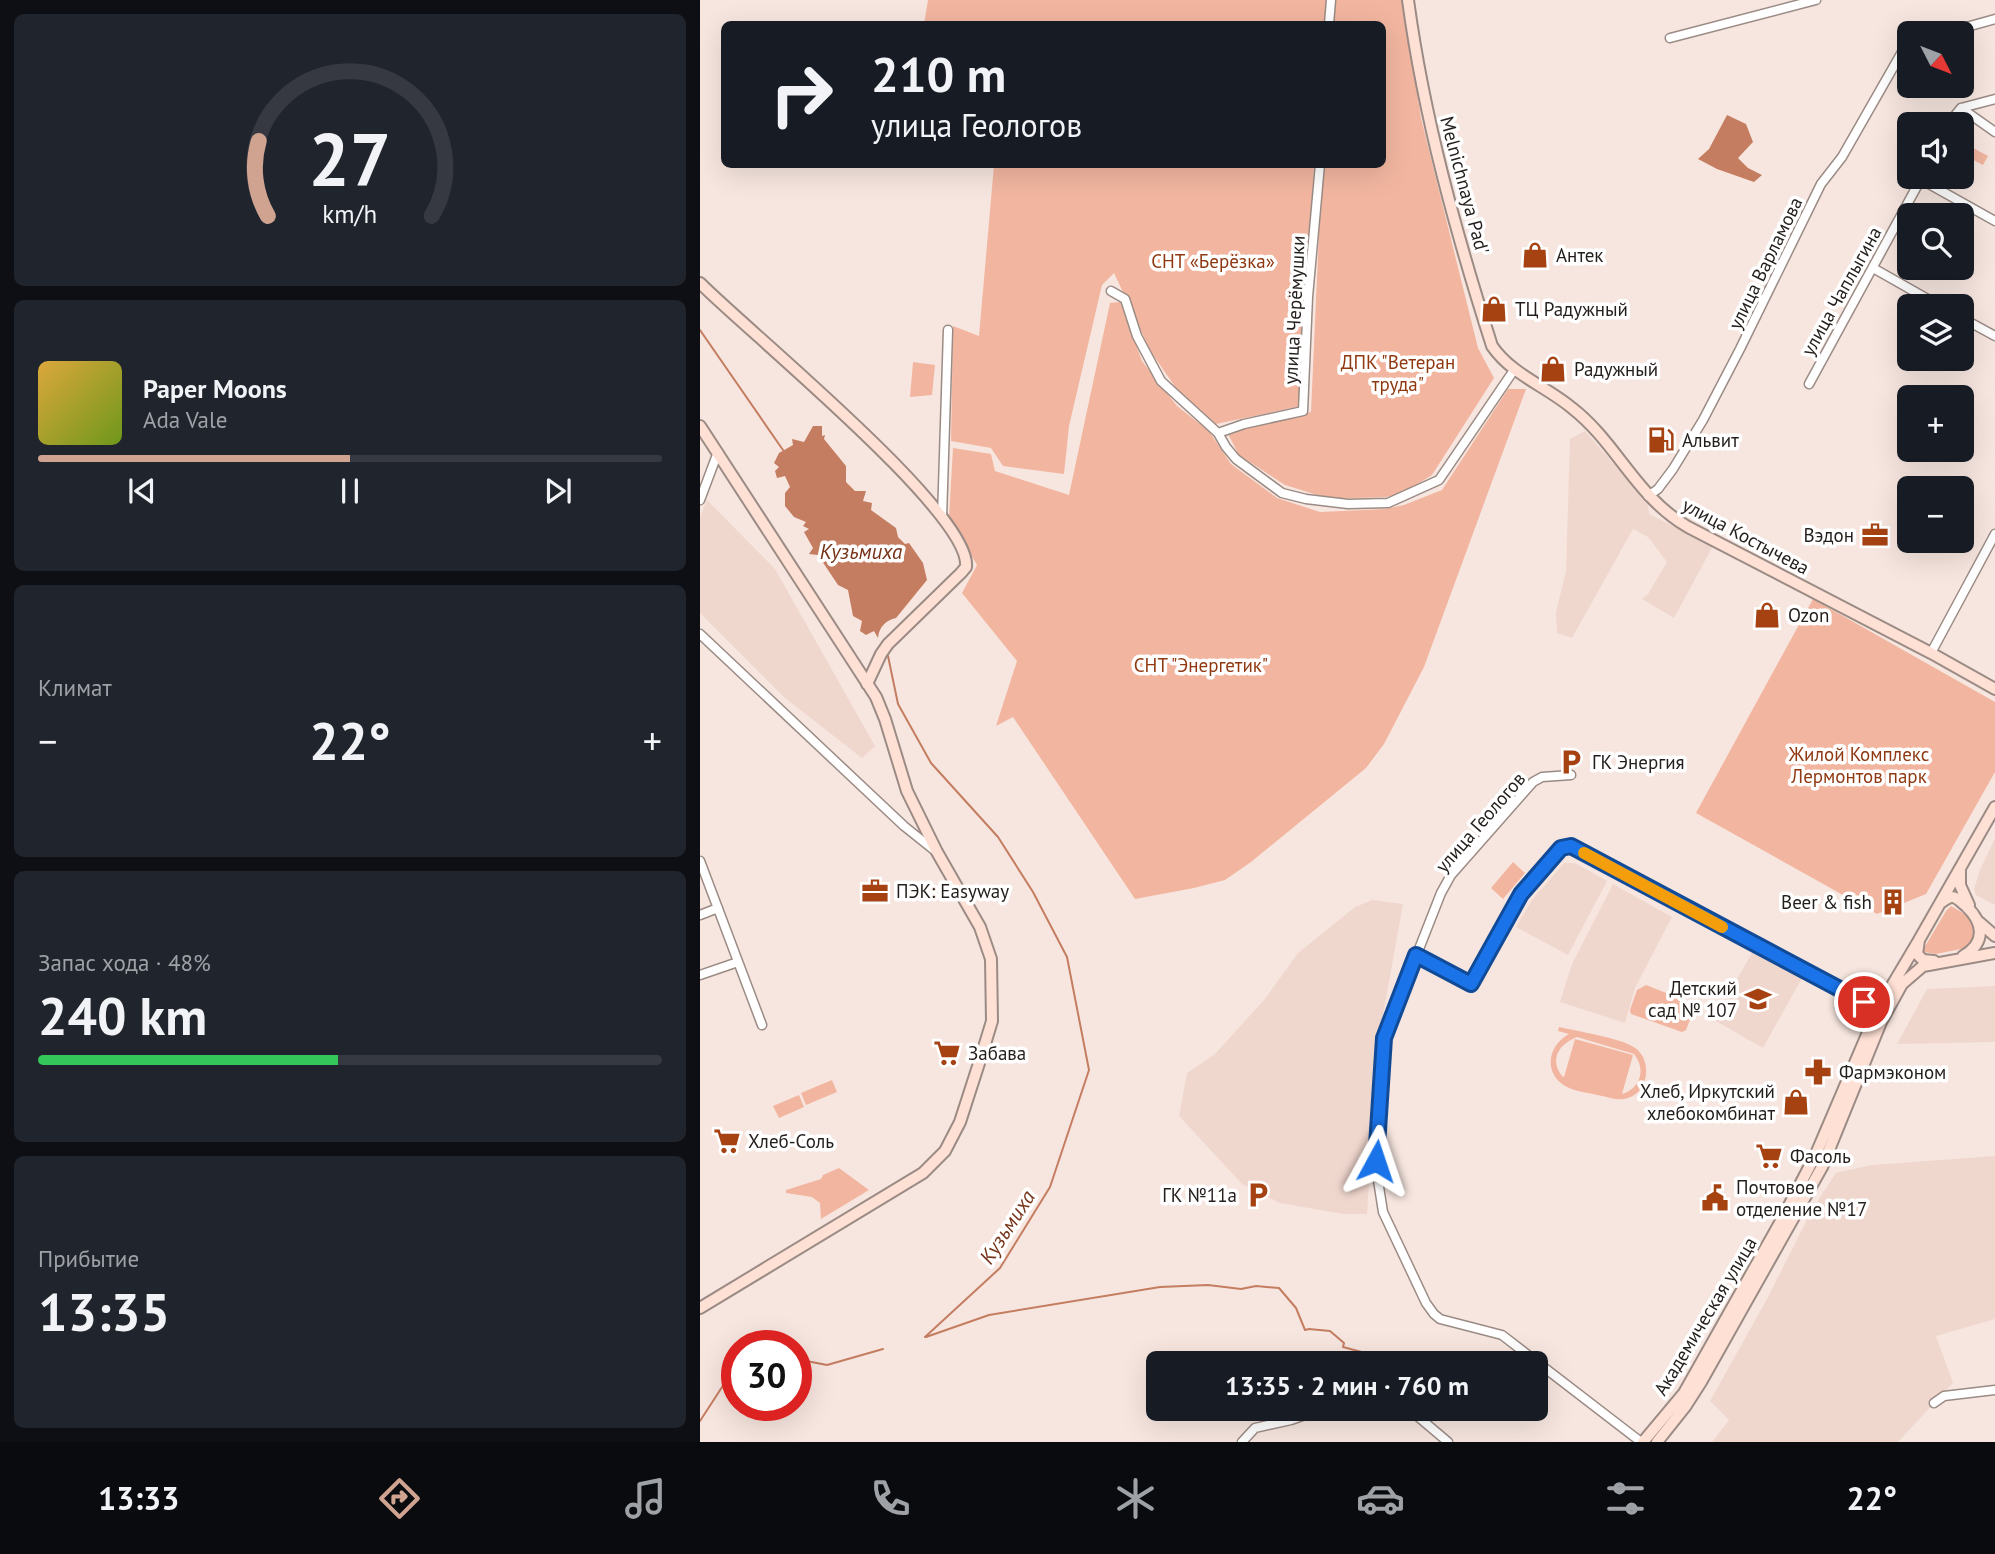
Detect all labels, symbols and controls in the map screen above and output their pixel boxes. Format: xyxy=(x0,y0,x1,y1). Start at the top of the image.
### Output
north arrow xyxy=(1897,21,1974,98)
map controls xyxy=(1897,21,1974,553)
text: 210 m xyxy=(871,42,1006,106)
icon: right xyxy=(756,49,847,140)
text: улица Геологов xyxy=(871,104,1082,146)
text: 27 xyxy=(309,112,391,206)
button: sound xyxy=(1897,112,1974,189)
street label: Melnichnaya Pad' xyxy=(1435,114,1495,256)
street label: улица Варламова xyxy=(1723,193,1807,333)
text: km/h xyxy=(323,198,377,230)
button: search xyxy=(1897,203,1974,280)
street label: улица Чаплыгина xyxy=(1796,222,1886,360)
street label: улица Черёмушки xyxy=(1278,235,1310,385)
shop icon: Антек xyxy=(1520,240,1550,270)
place label: Антек xyxy=(1556,243,1603,267)
park label: СНТ «Берёзка» xyxy=(1151,249,1275,273)
shop icon: ТЦ Радужный xyxy=(1479,294,1509,324)
button: layers xyxy=(1897,294,1974,371)
place label: ТЦ Радужный xyxy=(1515,297,1628,321)
park label: ДПК "Ветеран труда" xyxy=(1341,350,1455,396)
shop icon: Радужный xyxy=(1538,354,1568,384)
place label: Радужный xyxy=(1574,357,1658,381)
text: Paper Moons xyxy=(143,372,287,405)
button: + xyxy=(1897,385,1974,462)
text: Ada Vale xyxy=(143,405,227,434)
fuel station icon: Альвит xyxy=(1646,425,1676,455)
place label: Альвит xyxy=(1682,428,1739,452)
icon: previous xyxy=(123,472,161,510)
icon: pause xyxy=(331,472,369,510)
icon: next xyxy=(539,472,577,510)
button: − xyxy=(1897,476,1974,553)
street label: улица Костычева xyxy=(1678,492,1814,580)
office icon: Вэдон xyxy=(1860,520,1890,550)
place label: Вэдон xyxy=(1803,523,1854,547)
water label: Кузьмиха xyxy=(820,538,903,565)
shop icon: Ozon xyxy=(1752,600,1782,630)
place label: Ozon xyxy=(1788,603,1829,627)
park label: СНТ "Энергетик" xyxy=(1134,653,1268,677)
text: Климат xyxy=(38,673,112,702)
text: 22° xyxy=(309,707,391,774)
text: − xyxy=(38,716,57,765)
text: + xyxy=(643,716,662,765)
park label: Жилой Комплекс Лермонтов парк xyxy=(1788,742,1929,788)
parking icon: ГК Энергия xyxy=(1556,747,1586,777)
place label: ГК Энергия xyxy=(1592,750,1685,774)
street label: улица Геологов xyxy=(1430,767,1530,877)
office icon: ПЭК: Easyway xyxy=(860,876,890,906)
place label: ПЭК: Easyway xyxy=(896,879,1009,903)
building icon: Beer & fish xyxy=(1878,887,1908,917)
place label: Beer & fish xyxy=(1781,890,1872,914)
text: Запас хода · 48% xyxy=(38,948,211,977)
pin xyxy=(1834,972,1894,1032)
place label: Детский сад № 107 xyxy=(1648,976,1737,1022)
text: 240 km xyxy=(38,982,207,1049)
icon: arrive xyxy=(1845,983,1883,1021)
school or university icon: Детский сад № 107 xyxy=(1743,984,1773,1014)
supermarket icon: Забава xyxy=(932,1038,962,1068)
place label: Забава xyxy=(968,1041,1026,1065)
pharmacy icon: Фармэконом xyxy=(1803,1057,1833,1087)
place label: Фармэконом xyxy=(1839,1060,1946,1084)
place label: Хлеб, Иркутский хлебокомбинат xyxy=(1640,1079,1775,1125)
shop icon: Хлеб, Иркутский хлебокомбинат xyxy=(1781,1087,1811,1117)
position arrow xyxy=(1339,1124,1413,1198)
supermarket icon: Хлеб-Соль xyxy=(712,1126,742,1156)
place label: Хлеб-Соль xyxy=(748,1129,834,1153)
supermarket icon: Фасоль xyxy=(1754,1141,1784,1171)
place label: Фасоль xyxy=(1790,1144,1851,1168)
place label: Почтовое отделение №17 xyxy=(1736,1175,1867,1221)
parking icon: ГК №11а xyxy=(1243,1180,1273,1210)
place label: ГК №11а xyxy=(1162,1183,1237,1207)
public building icon: Почтовое отделение №17 xyxy=(1700,1183,1730,1213)
water label: Кузьмиха xyxy=(973,1184,1041,1269)
street label: Академическая улица xyxy=(1648,1232,1762,1400)
text: Прибытие xyxy=(38,1244,139,1273)
text: 13:35 xyxy=(38,1278,170,1345)
speed limit sign: 30 xyxy=(721,1330,812,1421)
text: 13:35 · 2 мин · 760 m xyxy=(1225,1369,1469,1402)
icon: directions xyxy=(375,1474,424,1523)
icon: music xyxy=(621,1474,670,1523)
icon: phone xyxy=(866,1474,915,1523)
icon: climate xyxy=(1111,1474,1160,1523)
icon: car xyxy=(1356,1474,1405,1523)
icon: filters xyxy=(1601,1474,1650,1523)
text: 13:33 xyxy=(98,1477,179,1519)
text: 22° xyxy=(1847,1477,1897,1519)

